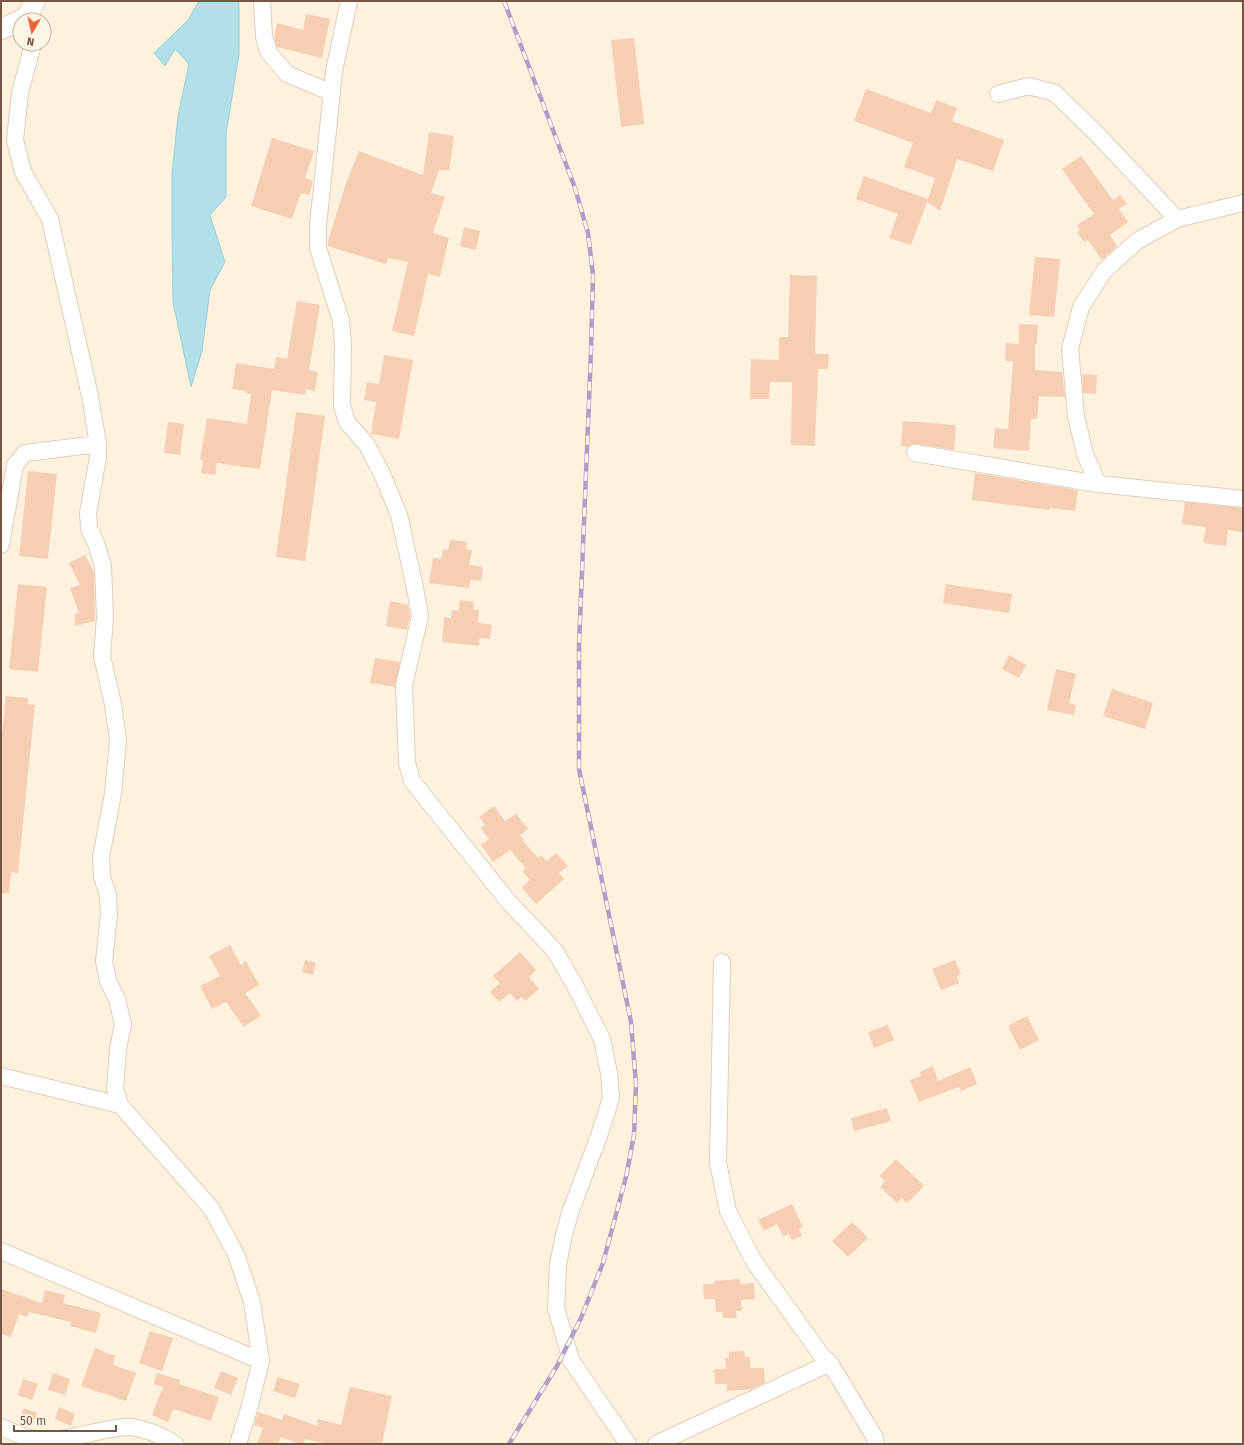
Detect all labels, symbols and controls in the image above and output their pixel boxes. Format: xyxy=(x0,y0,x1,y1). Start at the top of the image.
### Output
north arrow xyxy=(12,12,52,52)
text: N xyxy=(26,34,35,48)
scale bar xyxy=(14,1407,116,1433)
text: 50 m xyxy=(20,1414,46,1428)

